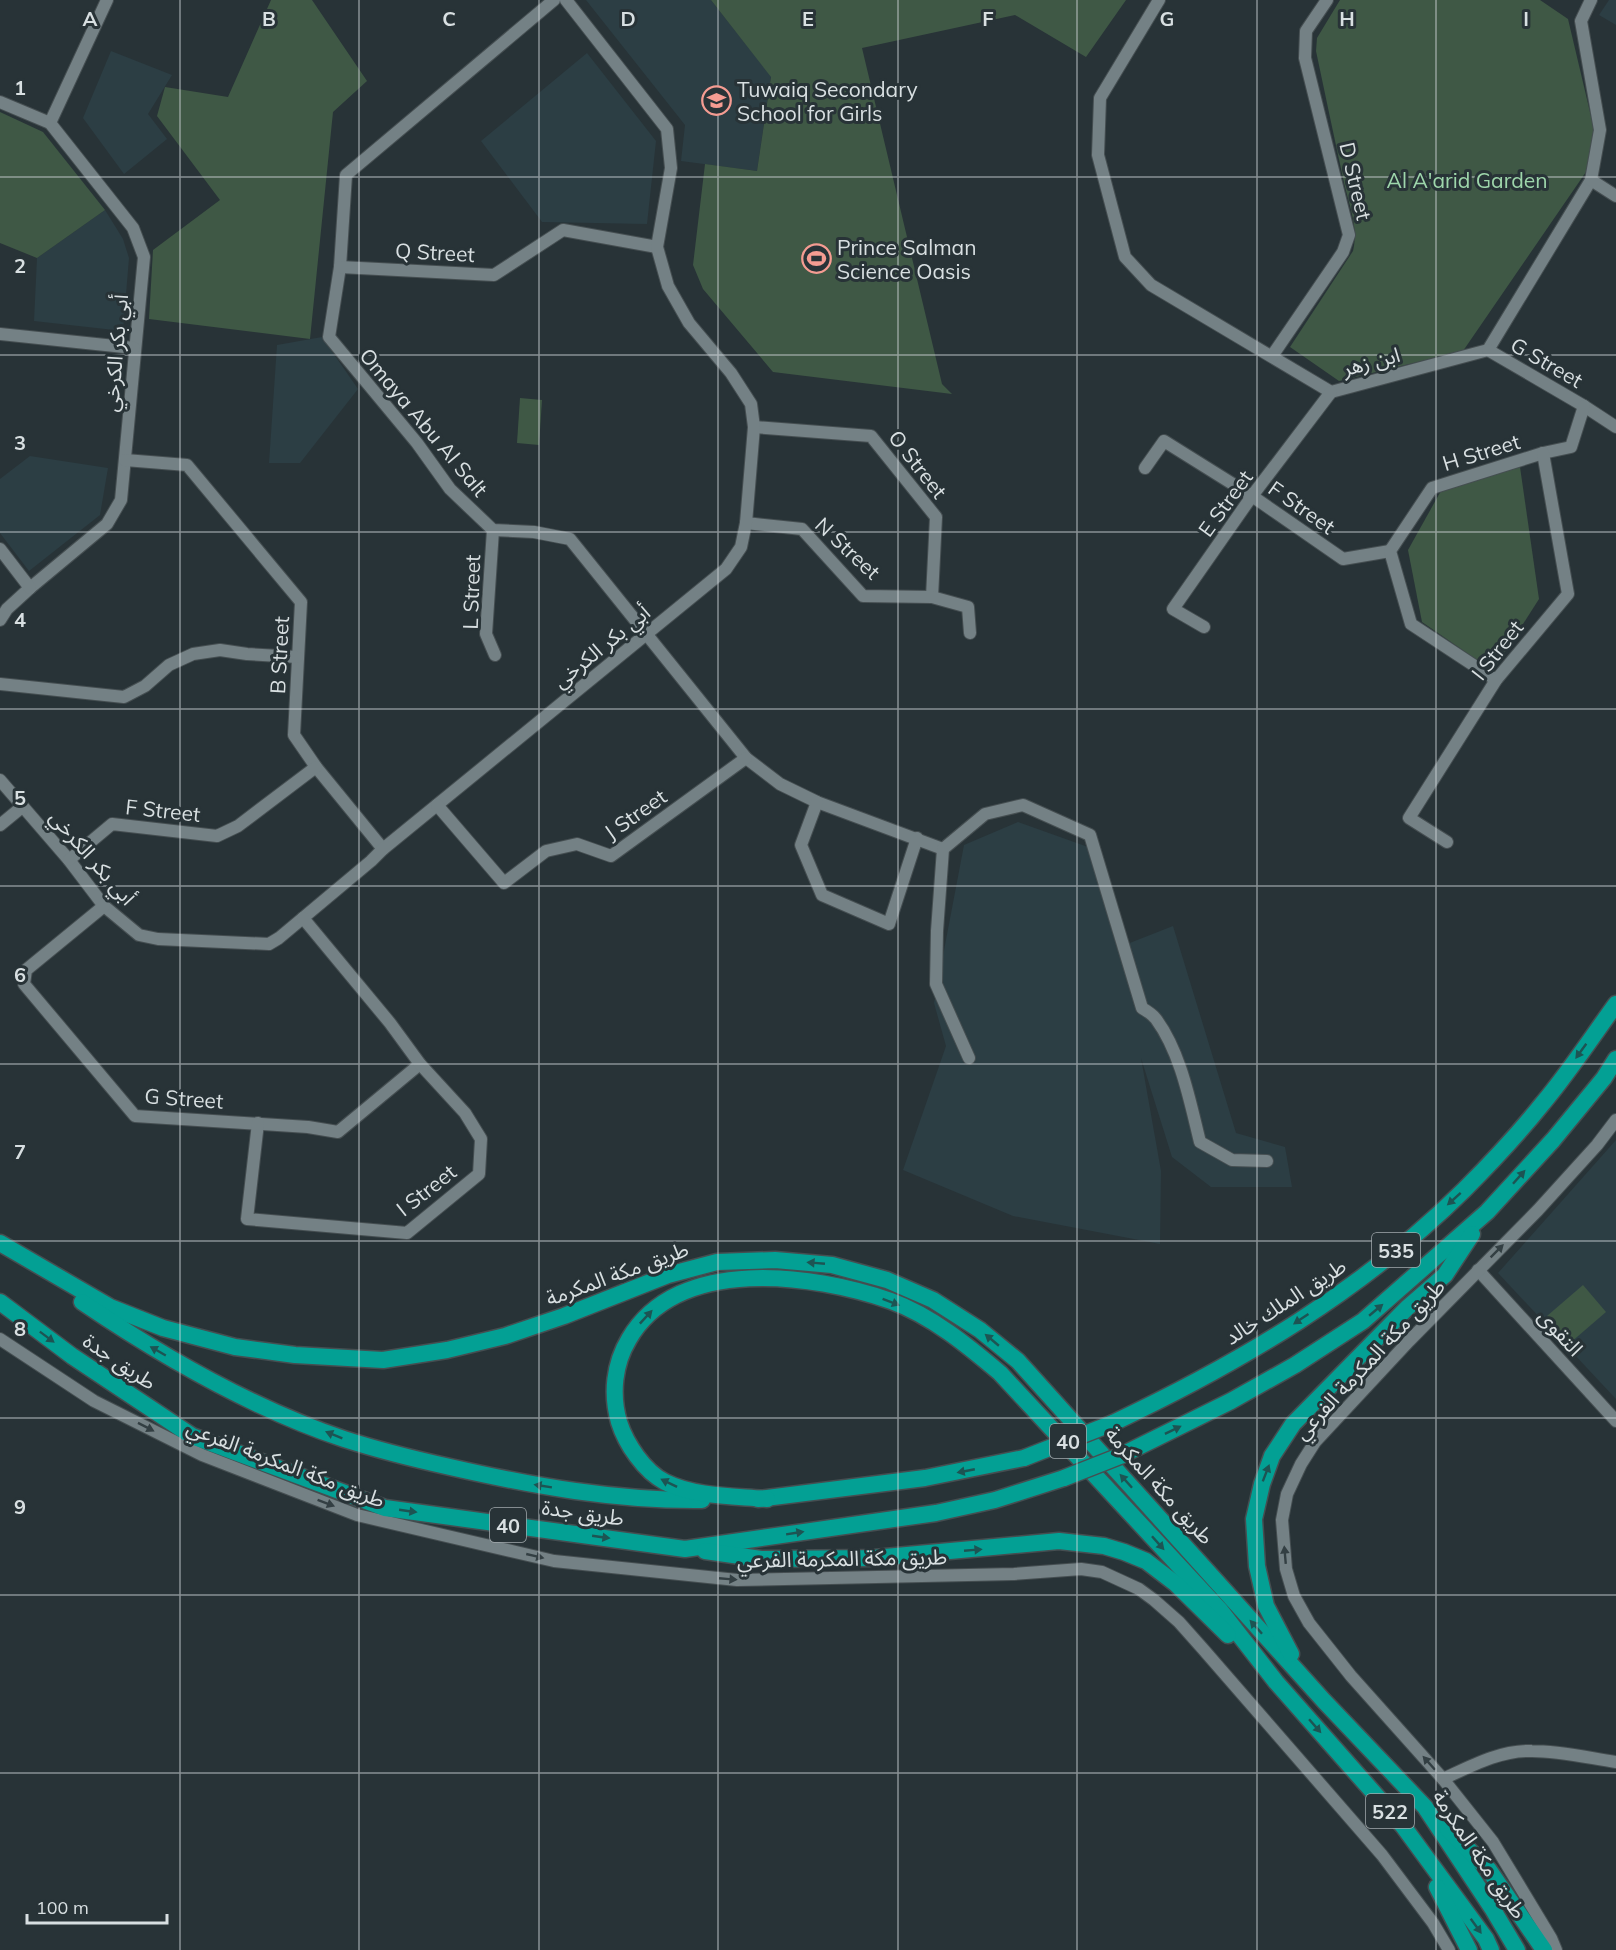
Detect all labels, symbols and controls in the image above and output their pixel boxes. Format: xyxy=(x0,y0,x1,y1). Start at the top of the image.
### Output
text: A xyxy=(83,6,98,31)
text: B xyxy=(262,6,276,31)
text: C xyxy=(442,6,456,31)
text: D xyxy=(620,6,636,31)
text: E xyxy=(802,6,814,31)
text: F xyxy=(982,6,994,31)
text: G xyxy=(1160,6,1174,31)
text: H xyxy=(1339,6,1355,31)
text: I xyxy=(1523,6,1529,31)
text: 1 xyxy=(14,75,26,100)
place label: Tuwaiq Secondary School for Girls xyxy=(737,76,918,126)
school or university icon: Tuwaiq Secondary School for Girls xyxy=(700,85,732,117)
street label: D Street xyxy=(1334,139,1378,223)
park label: Al A'arid Garden xyxy=(1386,167,1548,193)
place label: Prince Salman Science Oasis xyxy=(837,234,977,284)
street label: Q Street xyxy=(394,237,476,267)
sports icon: Prince Salman Science Oasis xyxy=(800,243,832,275)
text: 2 xyxy=(14,253,26,278)
street label: أبي بكر الكرخي xyxy=(97,293,137,413)
street label: G Street xyxy=(1506,331,1588,393)
street label: ابن زهر xyxy=(1338,341,1403,381)
street label: Omaya Abu Al Salt xyxy=(354,342,494,502)
street label: O Street xyxy=(883,425,953,503)
street label: H Street xyxy=(1439,428,1523,476)
text: 3 xyxy=(14,430,26,455)
street label: E Street xyxy=(1192,465,1258,541)
street label: F Street xyxy=(1264,475,1340,539)
street label: N Street xyxy=(810,511,886,585)
street label: L Street xyxy=(457,554,485,630)
street label: أبي بكر الكرخي xyxy=(547,599,657,696)
text: 4 xyxy=(14,607,26,632)
street label: B Street xyxy=(264,615,294,695)
street label: I Street xyxy=(1466,615,1528,685)
street label: J Street xyxy=(599,783,671,845)
text: 5 xyxy=(14,785,26,810)
street label: F Street xyxy=(124,793,202,827)
street label: أبي بكر الكرخي xyxy=(42,804,142,913)
text: 6 xyxy=(14,962,26,987)
one-way arrow xyxy=(1576,1044,1588,1059)
street label: G Street xyxy=(144,1082,224,1114)
text: 7 xyxy=(14,1139,26,1164)
street label: I Street xyxy=(391,1159,461,1221)
one-way arrow xyxy=(1512,1170,1525,1185)
one-way arrow xyxy=(1447,1192,1462,1205)
road number: 535 xyxy=(1372,1233,1420,1267)
street label: طريق مكة المكرمة xyxy=(542,1235,692,1312)
one-way arrow xyxy=(1489,1244,1504,1258)
street label: طريق الملك خالد xyxy=(1219,1252,1351,1351)
one-way arrow xyxy=(806,1259,825,1268)
street label: طريق مكة المكرمة الفرعي xyxy=(1288,1273,1453,1447)
one-way arrow xyxy=(882,1297,900,1307)
one-way arrow xyxy=(1368,1303,1384,1316)
street label: التقوى xyxy=(1533,1303,1589,1361)
one-way arrow xyxy=(639,1310,653,1325)
one-way arrow xyxy=(1294,1313,1310,1325)
text: 8 xyxy=(14,1316,26,1341)
street label: طريق جدة xyxy=(78,1327,162,1396)
one-way arrow xyxy=(39,1331,54,1343)
one-way arrow xyxy=(985,1334,1000,1347)
one-way arrow xyxy=(150,1345,166,1356)
street label: طريق مكة المكرمة الفرعي xyxy=(182,1413,389,1516)
street label: طريق مكة المكرمة xyxy=(1099,1421,1220,1550)
one-way arrow xyxy=(138,1423,155,1432)
road number: 40 xyxy=(1050,1424,1086,1458)
one-way arrow xyxy=(1164,1426,1181,1435)
one-way arrow xyxy=(325,1430,343,1439)
one-way arrow xyxy=(1262,1464,1271,1482)
one-way arrow xyxy=(957,1467,976,1476)
one-way arrow xyxy=(1119,1474,1133,1489)
one-way arrow xyxy=(661,1478,678,1487)
one-way arrow xyxy=(534,1481,553,1490)
street label: طريق جدة xyxy=(540,1493,626,1532)
text: 9 xyxy=(14,1494,26,1519)
one-way arrow xyxy=(317,1499,335,1509)
one-way arrow xyxy=(399,1507,418,1516)
road number: 40 xyxy=(490,1508,526,1542)
one-way arrow xyxy=(785,1529,804,1538)
one-way arrow xyxy=(592,1533,611,1542)
one-way arrow xyxy=(1151,1535,1165,1550)
street label: طريق مكة المكرمة الفرعي xyxy=(737,1543,947,1577)
one-way arrow xyxy=(964,1545,983,1555)
one-way arrow xyxy=(1280,1545,1289,1564)
one-way arrow xyxy=(526,1552,544,1562)
one-way arrow xyxy=(719,1574,738,1584)
one-way arrow xyxy=(1250,1620,1264,1634)
one-way arrow xyxy=(1308,1718,1321,1733)
one-way arrow xyxy=(1423,1756,1436,1771)
street label: طريق مكة المكرمة xyxy=(1426,1785,1533,1924)
road number: 522 xyxy=(1366,1794,1414,1828)
scale bar xyxy=(27,1887,166,1925)
text: 100 m xyxy=(36,1896,89,1919)
one-way arrow xyxy=(1470,1919,1482,1934)

